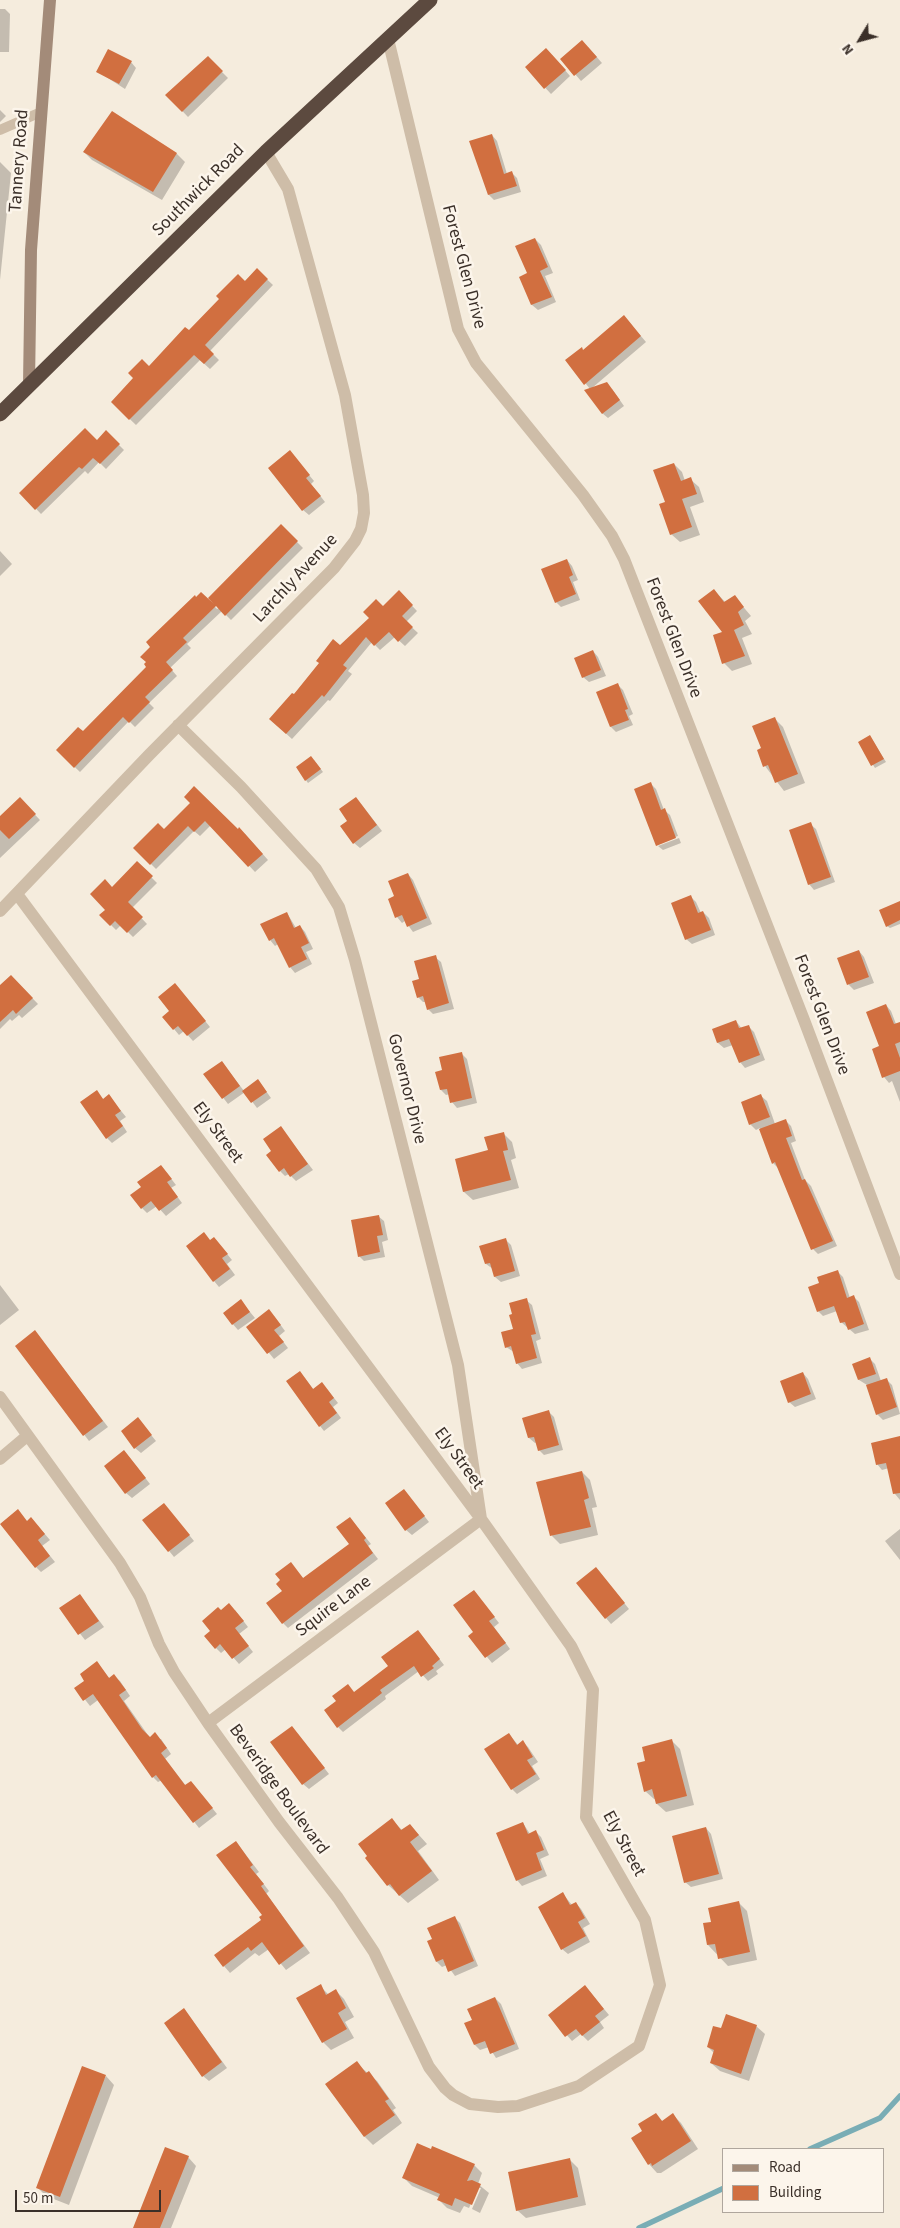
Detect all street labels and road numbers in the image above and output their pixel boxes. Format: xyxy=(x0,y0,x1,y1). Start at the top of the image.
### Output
street label: Tannery Road xyxy=(6,109,34,213)
street label: Southwick Road xyxy=(148,140,250,242)
street label: Forest Glen Drive xyxy=(436,203,490,331)
street label: Larchly Avenue xyxy=(249,530,343,628)
street label: Forest Glen Drive xyxy=(640,575,706,701)
street label: Forest Glen Drive xyxy=(788,952,854,1078)
street label: Governor Drive xyxy=(382,1032,430,1146)
street label: Ely Street xyxy=(187,1098,247,1168)
street label: Ely Street xyxy=(428,1424,488,1494)
street label: Squire Lane xyxy=(292,1572,376,1642)
street label: Beveridge Boulevard xyxy=(223,1721,333,1859)
street label: Ely Street xyxy=(597,1808,649,1880)

